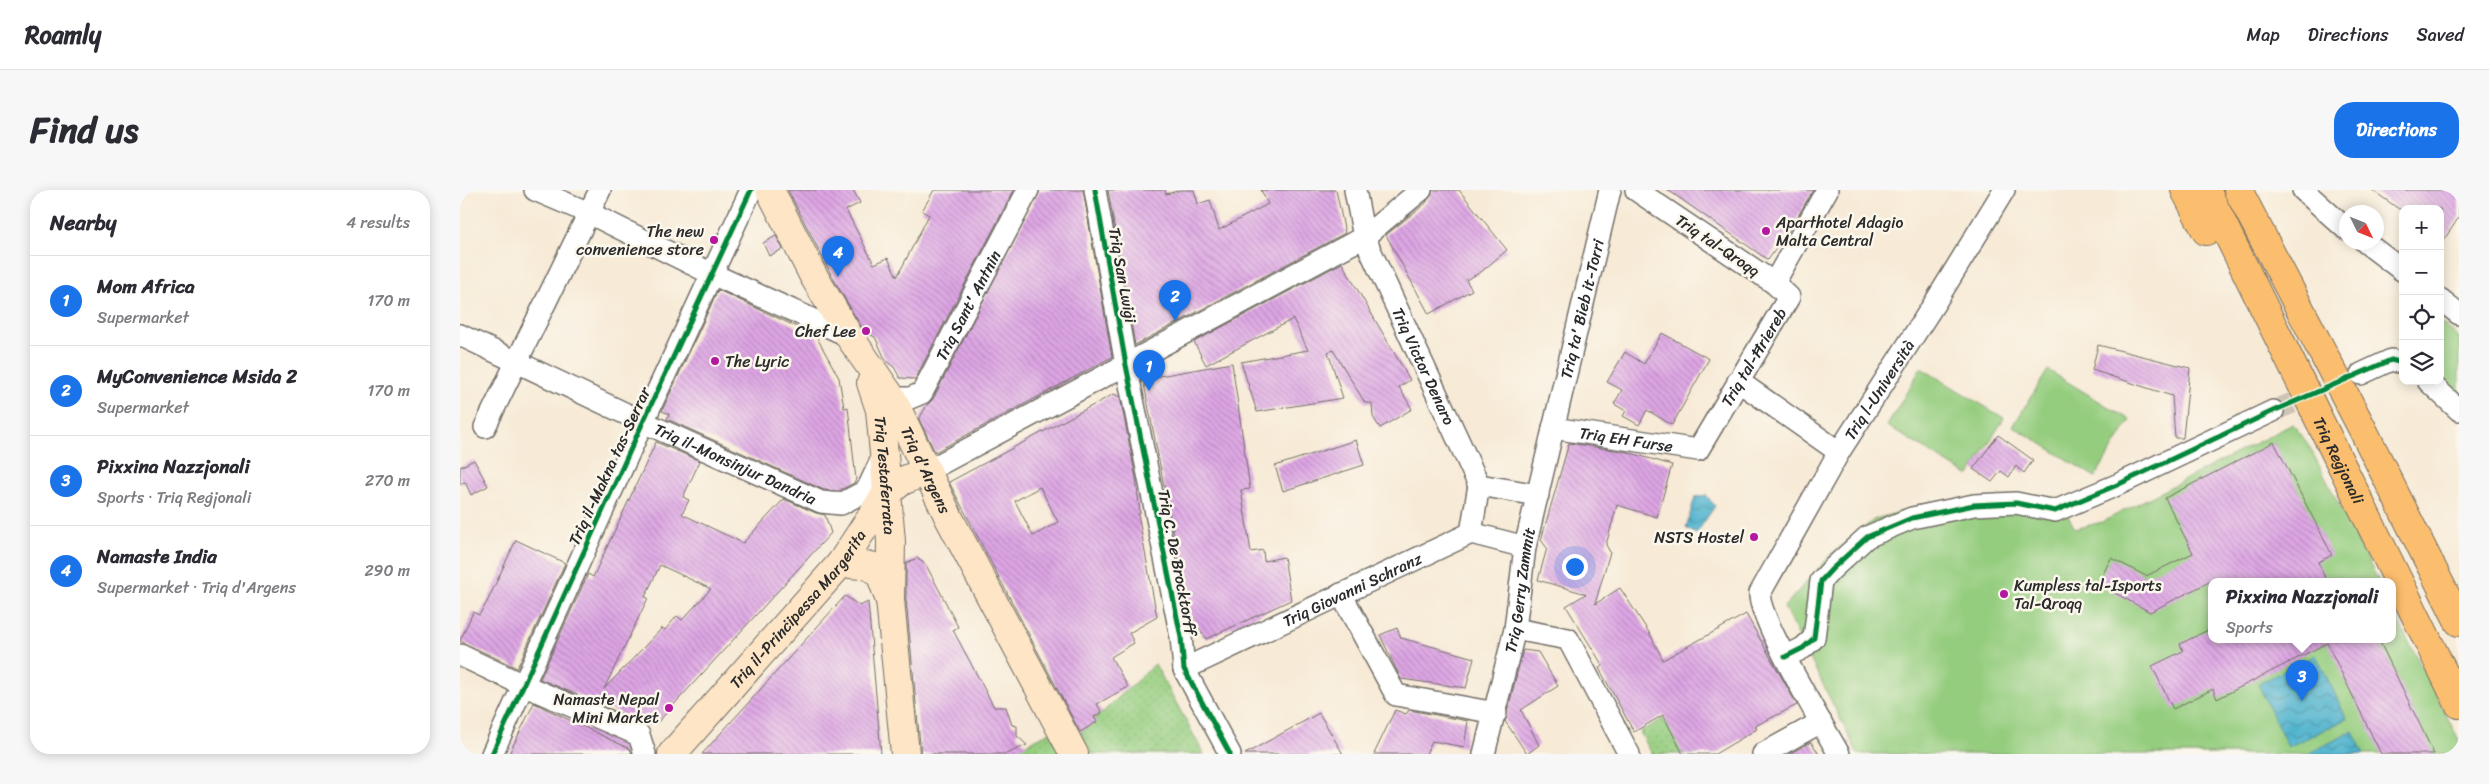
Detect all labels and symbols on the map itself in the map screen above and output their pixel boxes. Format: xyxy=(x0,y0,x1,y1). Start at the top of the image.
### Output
north arrow xyxy=(2339,205,2384,250)
street label: Triq tal-Qroqq xyxy=(1669,206,1766,285)
place label: Aparthotel Adagio Malta Central xyxy=(1775,208,1903,255)
place label: The new convenience store xyxy=(576,217,704,264)
street label: Triq San Lwiġi xyxy=(1100,225,1145,326)
marker: Aparthotel Adagio Malta Central xyxy=(1760,225,1772,237)
marker: The new convenience store xyxy=(708,234,720,246)
pin: 4 xyxy=(822,236,854,277)
street label: Triq ta' Bieb it-Torri xyxy=(1552,236,1613,382)
street label: Triq Sant' Antnin xyxy=(927,245,1009,366)
pin: 2 xyxy=(1159,280,1191,321)
street label: Triq Victor Denaro xyxy=(1383,302,1463,430)
street label: Triq tal-Ħriereb xyxy=(1713,302,1795,412)
place label: Chef Lee xyxy=(795,317,856,346)
marker: Chef Lee xyxy=(860,325,872,337)
street label: Triq l-Università xyxy=(1836,334,1923,446)
place label: The Lyric xyxy=(725,347,789,376)
pin: 1 xyxy=(1133,350,1165,391)
marker: The Lyric xyxy=(709,355,721,367)
street label: Triq il-Makna tas-Serrar xyxy=(560,381,660,550)
street label: Triq Reġjonali xyxy=(2305,411,2373,510)
street label: Triq il-Monsinjur Dandria xyxy=(649,415,822,514)
street label: Triq Testaferrata xyxy=(866,415,904,536)
street label: Triq EH Furse xyxy=(1577,418,1675,461)
street label: Triq d'Argens xyxy=(892,421,959,519)
street label: Triq C. De Brocktorff xyxy=(1149,487,1206,640)
place label: NSTS Hostel xyxy=(1654,523,1744,552)
street label: Triq il-Prinċipessa Margerita xyxy=(722,524,874,696)
street label: Triq Gerry Zammit xyxy=(1496,524,1544,656)
marker: NSTS Hostel xyxy=(1748,531,1760,543)
street label: Triq Giovanni Schranz xyxy=(1278,544,1427,635)
your location xyxy=(1562,554,1588,580)
place label: Kumpless tal-Isports Tal-Qroqq xyxy=(2014,571,2162,618)
marker: Kumpless tal-Isports Tal-Qroqq xyxy=(1998,588,2010,600)
pin: 3 xyxy=(2286,660,2318,701)
place label: Namaste Nepal Mini Market xyxy=(554,685,659,732)
marker: Namaste Nepal Mini Market xyxy=(663,702,675,714)

